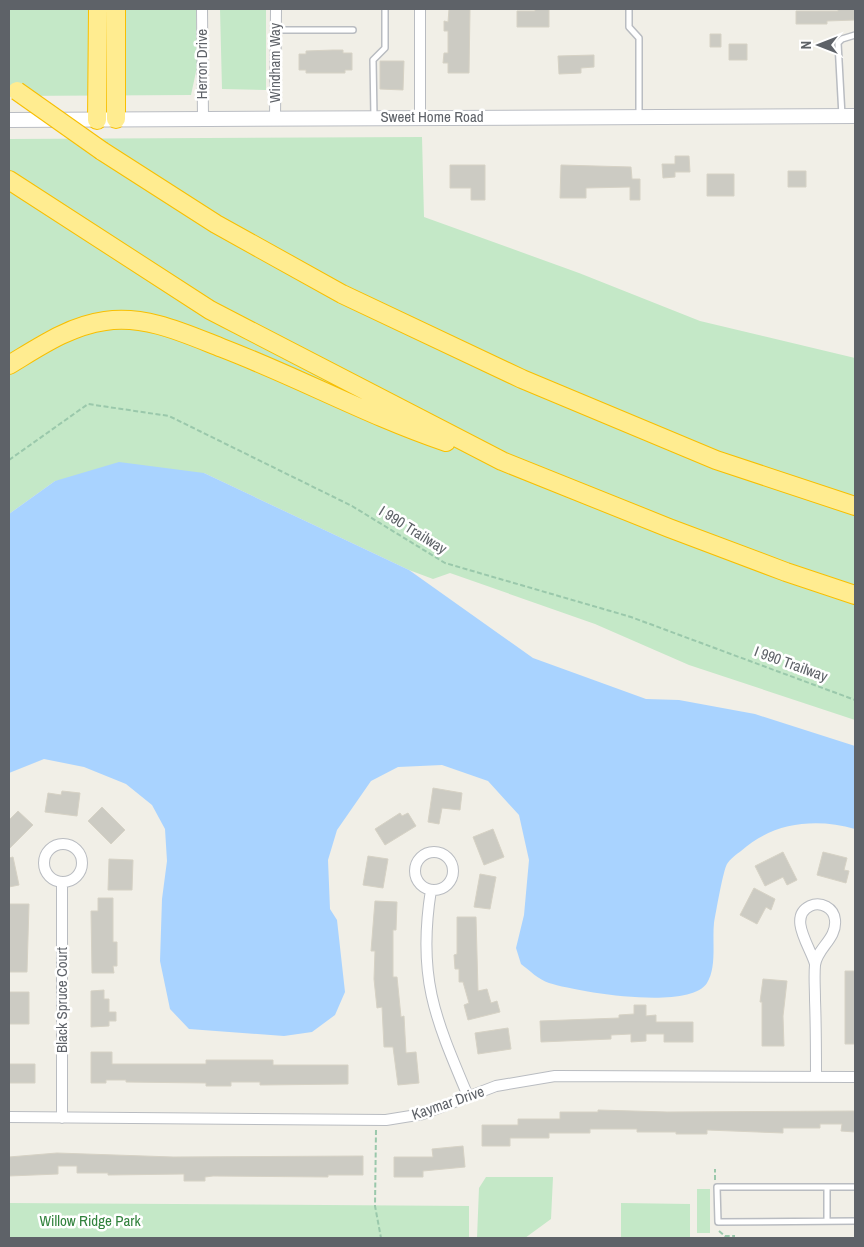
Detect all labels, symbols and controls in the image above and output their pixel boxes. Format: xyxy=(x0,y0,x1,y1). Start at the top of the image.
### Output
north arrow xyxy=(794,20,844,70)
street label: Windham Way xyxy=(264,22,285,103)
street label: Herron Drive xyxy=(191,29,212,99)
text: N xyxy=(797,41,815,49)
street label: Sweet Home Road xyxy=(380,106,484,127)
street label: I 990 Trailway xyxy=(375,500,452,559)
street label: I 990 Trailway xyxy=(752,641,832,687)
street label: Black Spruce Court xyxy=(51,946,72,1053)
street label: Kaymar Drive xyxy=(409,1080,487,1125)
park label: Willow Ridge Park xyxy=(39,1210,141,1231)

